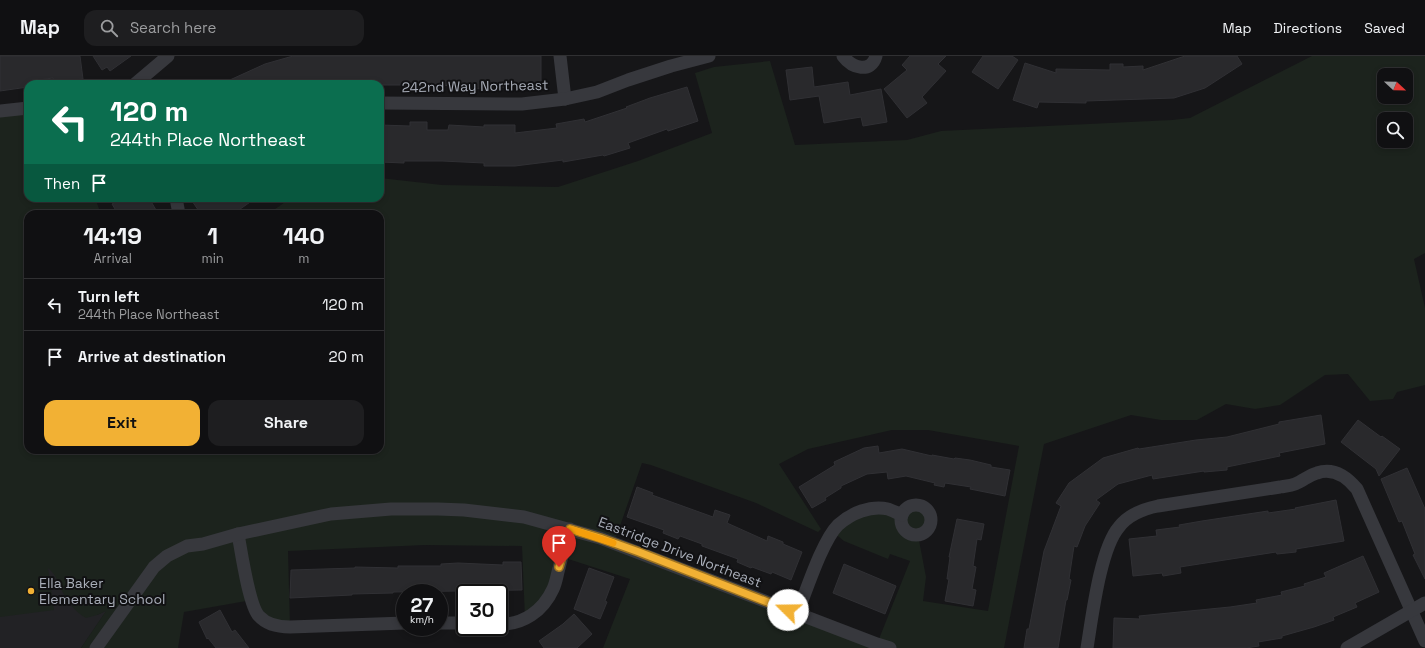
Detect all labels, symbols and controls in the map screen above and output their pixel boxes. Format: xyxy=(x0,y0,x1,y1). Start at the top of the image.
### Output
search box xyxy=(84,10,364,46)
text: Map xyxy=(20,15,60,40)
icon: search xyxy=(98,17,120,39)
text: Search here xyxy=(130,18,216,37)
text: Map xyxy=(1222,19,1252,37)
text: Directions xyxy=(1274,19,1342,37)
text: Saved xyxy=(1364,19,1405,37)
north arrow xyxy=(1377,68,1413,104)
map controls xyxy=(1377,68,1413,148)
street label: 242nd Way Northeast xyxy=(402,76,548,96)
text: 120 m xyxy=(110,93,188,129)
icon: left xyxy=(44,96,96,148)
button: search xyxy=(1377,112,1413,148)
text: 244th Place Northeast xyxy=(110,128,306,151)
icon: arrive xyxy=(88,172,110,194)
text: Then xyxy=(44,174,80,193)
text: 14:19 xyxy=(83,220,142,251)
text: 1 xyxy=(207,220,218,251)
text: 140 xyxy=(283,220,325,251)
text: Arrival xyxy=(93,250,132,267)
text: min xyxy=(201,250,224,267)
text: m xyxy=(298,250,309,267)
text: Turn left xyxy=(78,287,140,306)
icon: left xyxy=(44,294,66,316)
text: 120 m xyxy=(322,295,364,314)
text: 244th Place Northeast xyxy=(78,306,219,323)
icon: arrive xyxy=(44,346,66,368)
text: Arrive at destination xyxy=(78,347,226,366)
text: 20 m xyxy=(329,347,364,366)
button: Exit xyxy=(44,400,200,446)
button: Share xyxy=(208,400,364,446)
street label: Eastridge Drive Northeast xyxy=(596,513,764,591)
pin xyxy=(542,526,576,567)
icon: arrive xyxy=(548,532,570,554)
place label: Ella Baker Elementary School xyxy=(39,574,165,608)
speed limit sign: 30 xyxy=(456,584,508,636)
marker: Ella Baker Elementary School xyxy=(26,586,36,596)
position arrow xyxy=(767,589,809,631)
text: 27 xyxy=(411,592,433,618)
text: km/h xyxy=(410,613,434,626)

